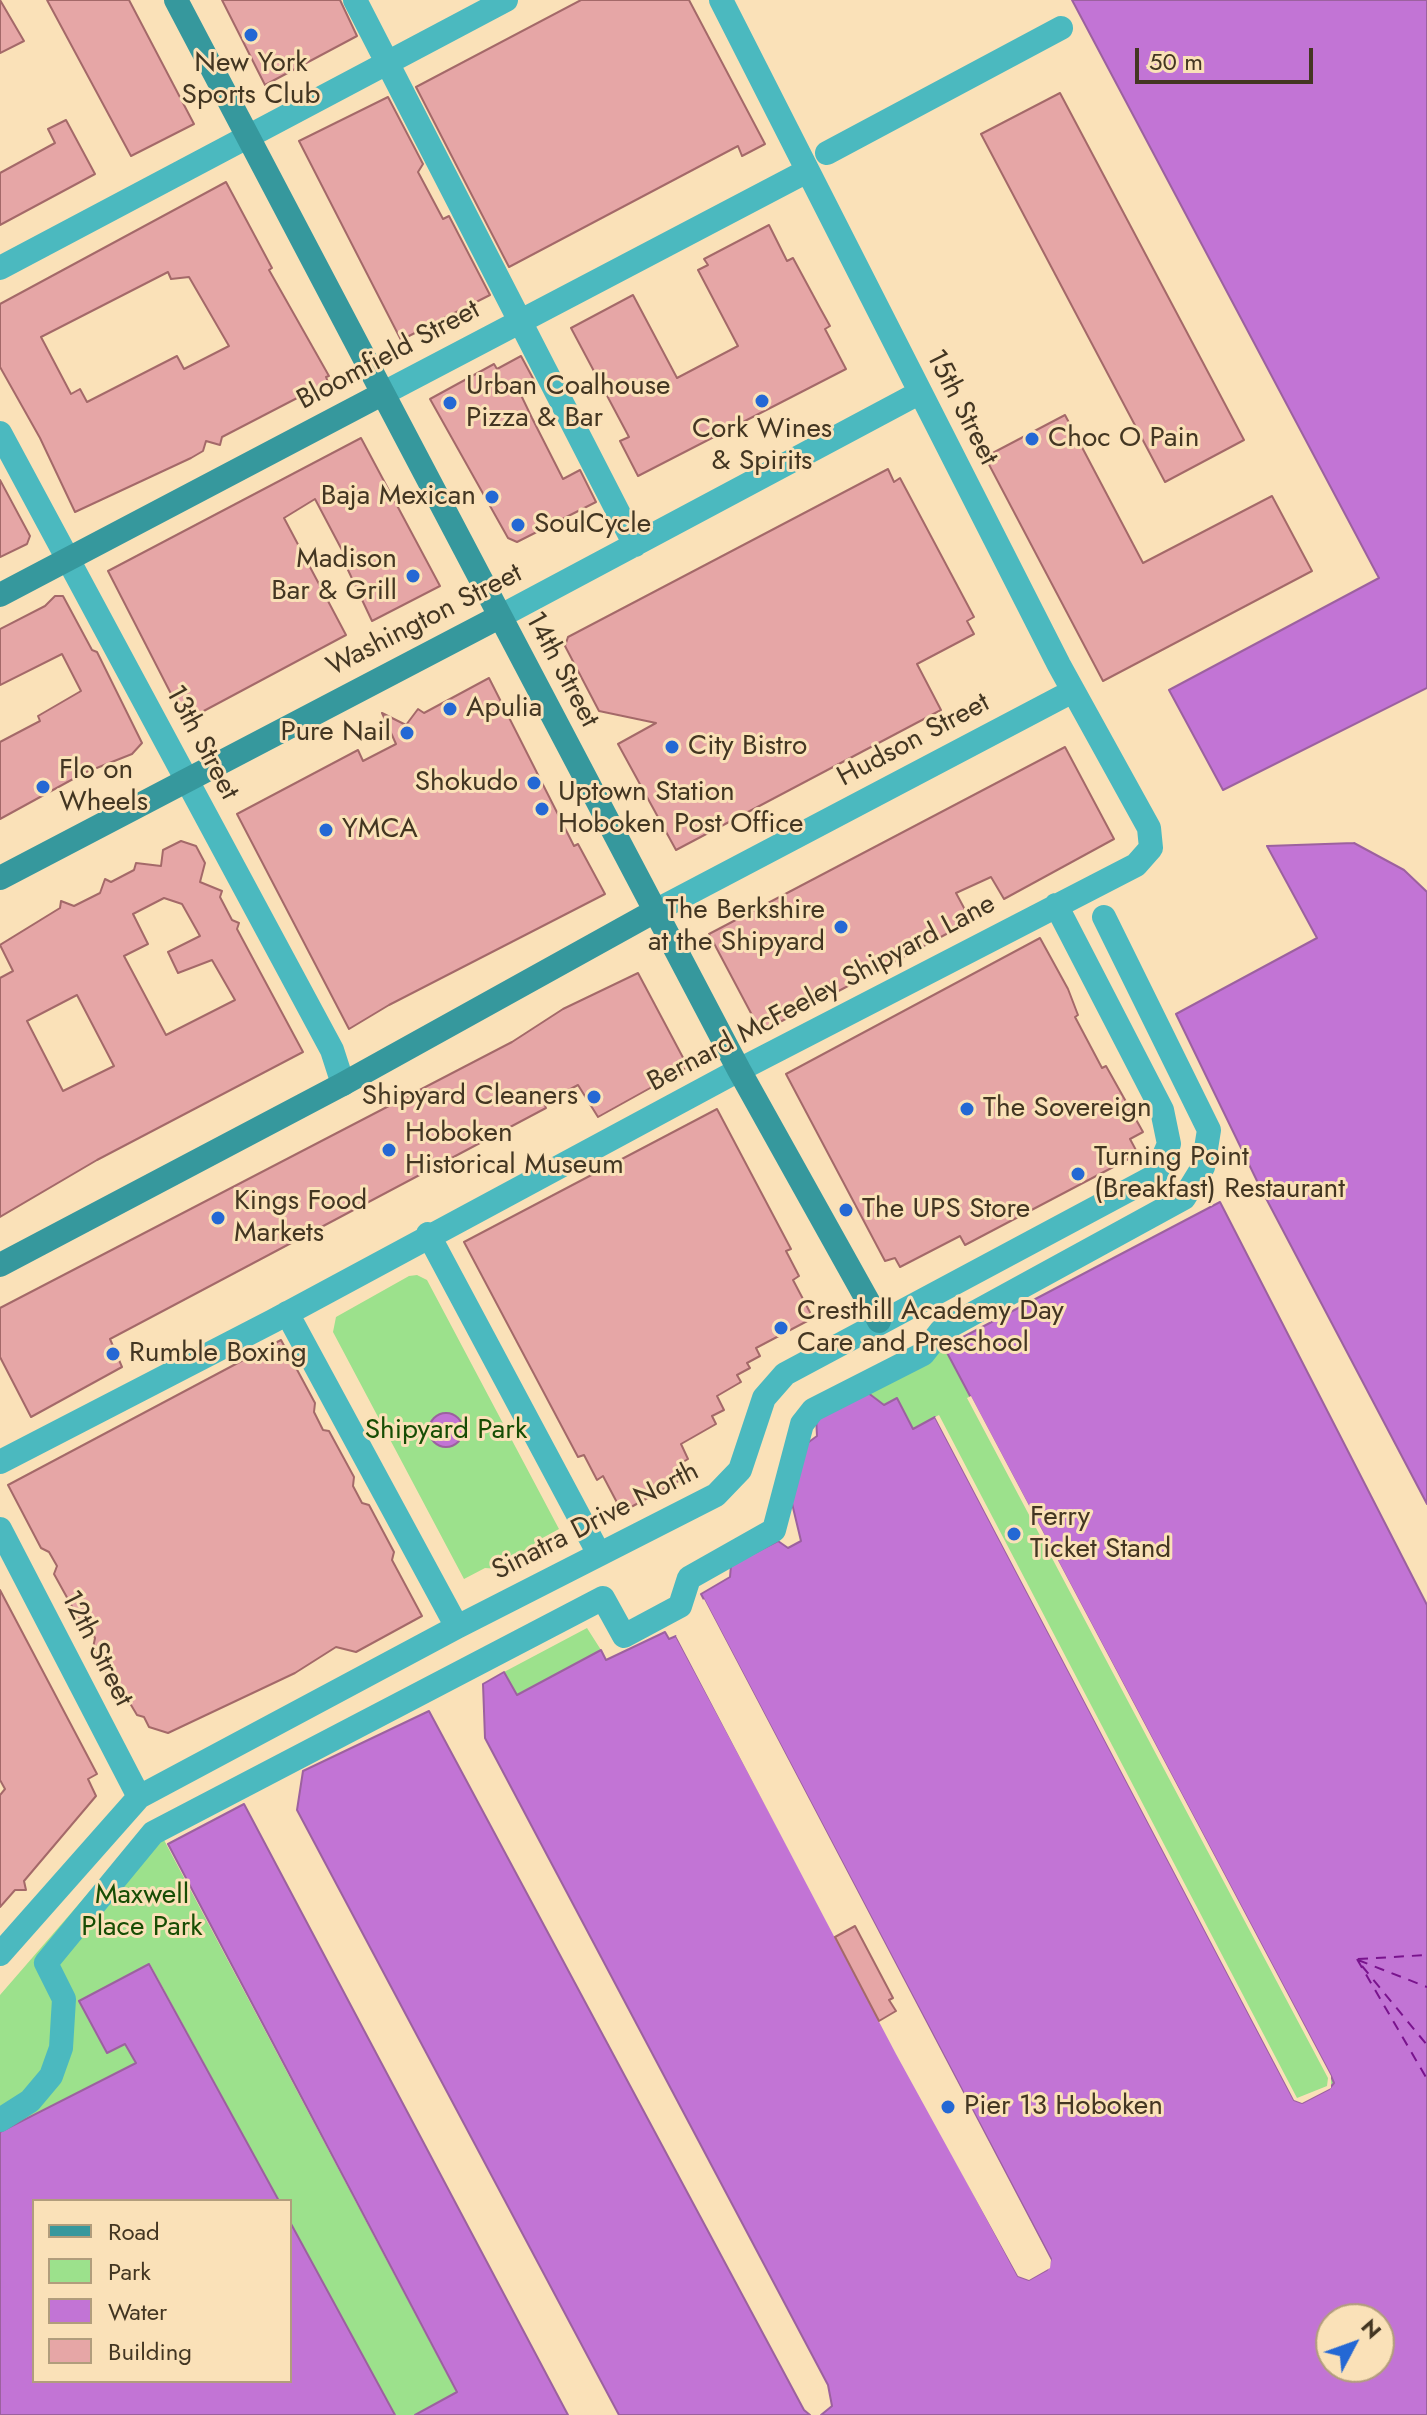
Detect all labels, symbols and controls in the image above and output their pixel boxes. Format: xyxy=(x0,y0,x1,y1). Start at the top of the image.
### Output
marker: New York Sports Club xyxy=(242,26,260,44)
scale bar xyxy=(1139,32,1317,82)
text: 50 m xyxy=(1149,44,1203,79)
place label: New York Sports Club xyxy=(182,47,320,113)
street label: Bloomfield Street xyxy=(292,294,486,418)
street label: 15th Street xyxy=(918,345,1004,471)
place label: Urban Coalhouse Pizza & Bar xyxy=(466,370,670,436)
marker: Cork Wines & Spirits xyxy=(753,392,771,410)
marker: Urban Coalhouse Pizza & Bar xyxy=(441,394,459,412)
place label: Cork Wines & Spirits xyxy=(692,413,832,479)
place label: Choc O Pain xyxy=(1048,422,1199,456)
marker: Choc O Pain xyxy=(1023,430,1041,448)
place label: Baja Mexican xyxy=(321,480,476,514)
marker: Baja Mexican xyxy=(483,488,501,506)
place label: SoulCycle xyxy=(534,508,651,542)
marker: SoulCycle xyxy=(509,516,527,534)
place label: Madison Bar & Grill xyxy=(271,543,397,609)
street label: Washington Street xyxy=(322,557,528,685)
marker: Madison Bar & Grill xyxy=(404,567,422,585)
street label: 14th Street xyxy=(517,607,605,733)
street label: 13th Street xyxy=(157,680,245,806)
street label: Hudson Street xyxy=(832,687,996,795)
place label: Apulia xyxy=(466,692,542,726)
marker: Apulia xyxy=(441,700,459,718)
place label: Pure Nail xyxy=(281,716,391,750)
marker: Pure Nail xyxy=(398,724,416,742)
place label: City Bistro xyxy=(688,730,807,764)
marker: City Bistro xyxy=(663,738,681,756)
place label: Flo on Wheels xyxy=(59,754,148,820)
place label: Shokudo xyxy=(415,766,518,800)
marker: Shokudo xyxy=(525,774,543,792)
place label: Uptown Station Hoboken Post Office xyxy=(558,776,803,842)
marker: Flo on Wheels xyxy=(34,778,52,796)
marker: Uptown Station Hoboken Post Office xyxy=(533,800,551,818)
place label: YMCA xyxy=(342,813,418,847)
marker: YMCA xyxy=(317,821,335,839)
street label: Bernard McFeeley Shipyard Lane xyxy=(642,888,1002,1100)
place label: The Berkshire at the Shipyard xyxy=(648,894,825,960)
marker: The Berkshire at the Shipyard xyxy=(832,918,850,936)
place label: Shipyard Cleaners xyxy=(362,1080,578,1114)
marker: Shipyard Cleaners xyxy=(585,1088,603,1106)
place label: The Sovereign xyxy=(983,1092,1152,1126)
marker: The Sovereign xyxy=(958,1100,976,1118)
place label: Hoboken Historical Museum xyxy=(405,1117,624,1183)
marker: Hoboken Historical Museum xyxy=(380,1141,398,1159)
place label: Turning Point (Breakfast) Restaurant xyxy=(1094,1141,1345,1207)
marker: Turning Point (Breakfast) Restaurant xyxy=(1069,1165,1087,1183)
place label: Kings Food Markets xyxy=(234,1185,367,1251)
place label: The UPS Store xyxy=(862,1193,1030,1227)
marker: The UPS Store xyxy=(837,1201,855,1219)
marker: Kings Food Markets xyxy=(209,1209,227,1227)
place label: Cresthill Academy Day Care and Preschool xyxy=(797,1295,1064,1361)
marker: Cresthill Academy Day Care and Preschool xyxy=(772,1319,790,1337)
place label: Rumble Boxing xyxy=(129,1337,307,1371)
marker: Rumble Boxing xyxy=(104,1345,122,1363)
park label: Shipyard Park xyxy=(365,1414,527,1448)
street label: Sinatra Drive North xyxy=(487,1455,705,1589)
place label: Ferry Ticket Stand xyxy=(1030,1501,1171,1567)
marker: Ferry Ticket Stand xyxy=(1005,1525,1023,1543)
street label: 12th Street xyxy=(53,1586,139,1712)
park label: Maxwell Place Park xyxy=(81,1879,203,1945)
place label: Pier 13 Hoboken xyxy=(964,2090,1163,2124)
marker: Pier 13 Hoboken xyxy=(939,2098,957,2116)
legend xyxy=(32,2199,292,2383)
text: Road xyxy=(108,2214,160,2249)
text: Park xyxy=(108,2254,151,2289)
text: Water xyxy=(108,2294,167,2329)
north arrow xyxy=(1315,2303,1395,2383)
text: N xyxy=(1354,2311,1389,2346)
text: Building xyxy=(108,2334,192,2369)

